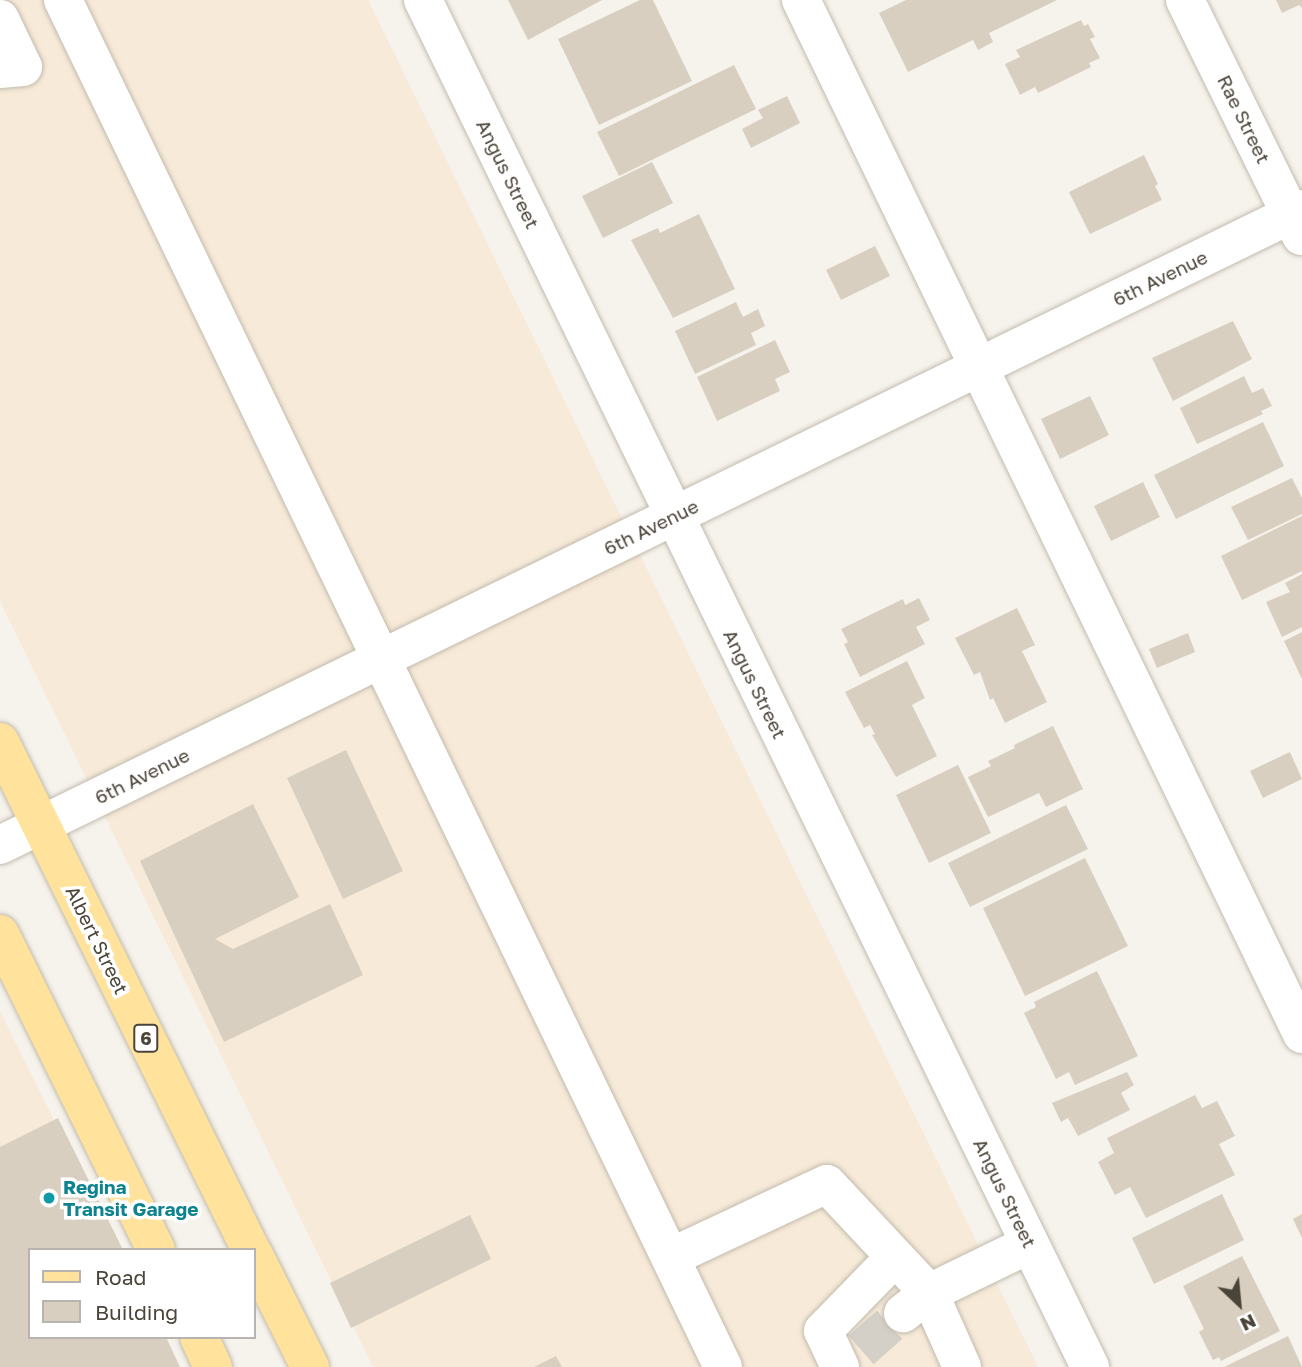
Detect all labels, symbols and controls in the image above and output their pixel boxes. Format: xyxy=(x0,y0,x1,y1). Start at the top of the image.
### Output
street label: Rae Street xyxy=(1213,71,1275,167)
street label: Angus Street xyxy=(472,116,544,232)
street label: 6th Avenue xyxy=(1109,245,1211,311)
street label: 6th Avenue xyxy=(600,494,702,560)
street label: Angus Street xyxy=(719,626,791,742)
street label: 6th Avenue xyxy=(91,743,193,809)
street label: Albert Street xyxy=(61,882,133,998)
road number: 6 xyxy=(132,1023,160,1052)
street label: Angus Street xyxy=(969,1135,1041,1251)
place label: Regina Transit Garage xyxy=(63,1176,198,1220)
marker: Regina Transit Garage xyxy=(41,1190,57,1206)
legend xyxy=(28,1248,256,1339)
text: Road xyxy=(95,1264,146,1290)
north arrow xyxy=(1204,1269,1274,1339)
text: Building xyxy=(95,1299,178,1325)
text: N xyxy=(1237,1310,1260,1337)

